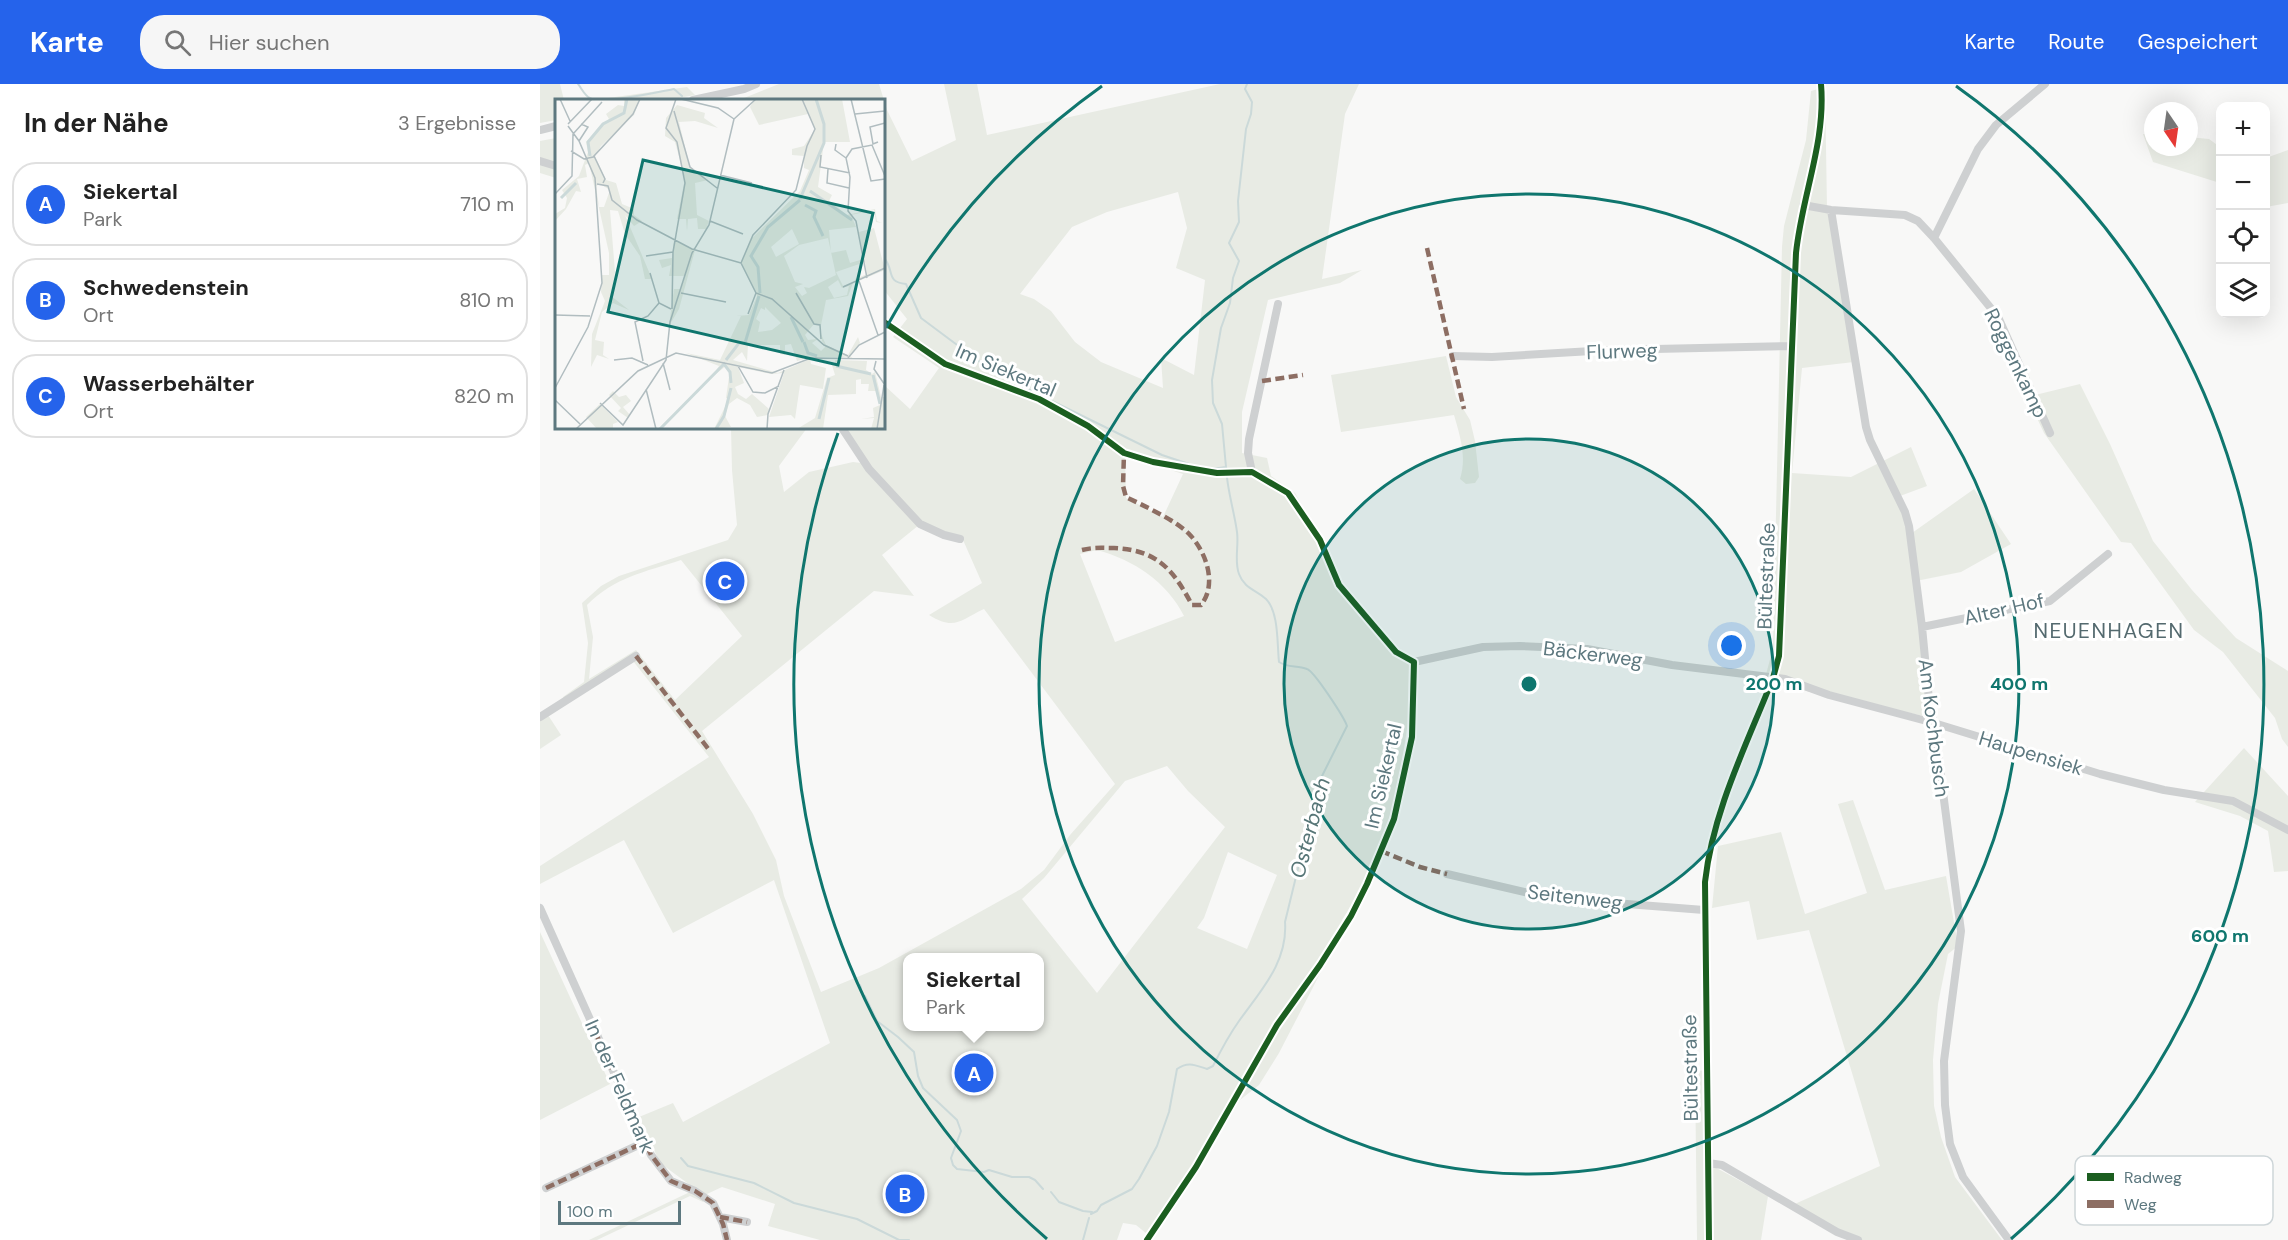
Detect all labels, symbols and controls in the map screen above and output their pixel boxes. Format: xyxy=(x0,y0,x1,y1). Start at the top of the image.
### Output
search box xyxy=(140,15,560,69)
text: Karte xyxy=(30,24,104,61)
icon: search xyxy=(161,26,194,59)
text: Hier suchen xyxy=(209,28,330,57)
text: Karte xyxy=(1964,28,2015,56)
text: Route xyxy=(2048,28,2104,56)
text: Gespeichert xyxy=(2137,28,2258,56)
inset map xyxy=(555,99,885,429)
north arrow xyxy=(2144,102,2198,156)
map controls xyxy=(2216,102,2270,318)
button: + xyxy=(2216,102,2270,156)
text: In der Nähe xyxy=(24,106,169,140)
text: 3 Ergebnisse xyxy=(398,110,516,136)
button: − xyxy=(2216,156,2270,210)
text: Siekertal xyxy=(83,177,178,206)
text: A xyxy=(38,191,53,217)
text: 710 m xyxy=(460,191,514,217)
text: Park xyxy=(83,206,123,232)
button: locate xyxy=(2216,210,2270,264)
button: layers xyxy=(2216,264,2270,318)
text: Schwedenstein xyxy=(83,273,249,302)
text: B xyxy=(39,287,52,313)
text: 810 m xyxy=(459,287,514,313)
text: Ort xyxy=(83,302,114,328)
street label: Roggenkamp xyxy=(1978,304,2054,422)
street label: Im Siekertal xyxy=(952,337,1060,403)
street label: Flurweg xyxy=(1586,337,1658,365)
text: Wasserbehälter xyxy=(83,369,254,398)
text: C xyxy=(38,383,53,409)
text: 820 m xyxy=(454,383,514,409)
text: Ort xyxy=(83,398,114,424)
street label: Bültestraße xyxy=(1751,522,1781,630)
pin: C xyxy=(706,558,744,604)
street label: Alter Hof xyxy=(1961,587,2047,631)
district label: NEUENHAGEN xyxy=(2033,617,2185,645)
your location xyxy=(1717,631,1746,660)
street label: Bäckerweg xyxy=(1542,635,1644,673)
street label: Am Kochbusch xyxy=(1913,657,1955,799)
text: 200 m xyxy=(1746,672,1802,696)
text: 400 m xyxy=(1990,672,2048,696)
centre of rings xyxy=(1519,674,1539,694)
street label: Im Siekertal xyxy=(1358,721,1408,831)
street label: Haupensiek xyxy=(1976,725,2086,781)
water label: Osterbach xyxy=(1283,775,1337,881)
street label: Seitenweg xyxy=(1526,878,1624,916)
text: 600 m xyxy=(2191,924,2249,948)
popup xyxy=(903,953,1044,1031)
text: Siekertal xyxy=(926,965,1021,994)
text: Park xyxy=(926,994,966,1020)
street label: Bültestraße xyxy=(1676,1014,1704,1122)
street label: In der Feldmark xyxy=(579,1015,661,1157)
pin: A xyxy=(954,1050,994,1096)
legend xyxy=(2075,1156,2273,1225)
text: Radweg xyxy=(2124,1167,2182,1188)
pin: B xyxy=(886,1172,925,1216)
text: Weg xyxy=(2124,1194,2157,1215)
scale bar xyxy=(558,1198,681,1226)
text: 100 m xyxy=(567,1201,612,1222)

